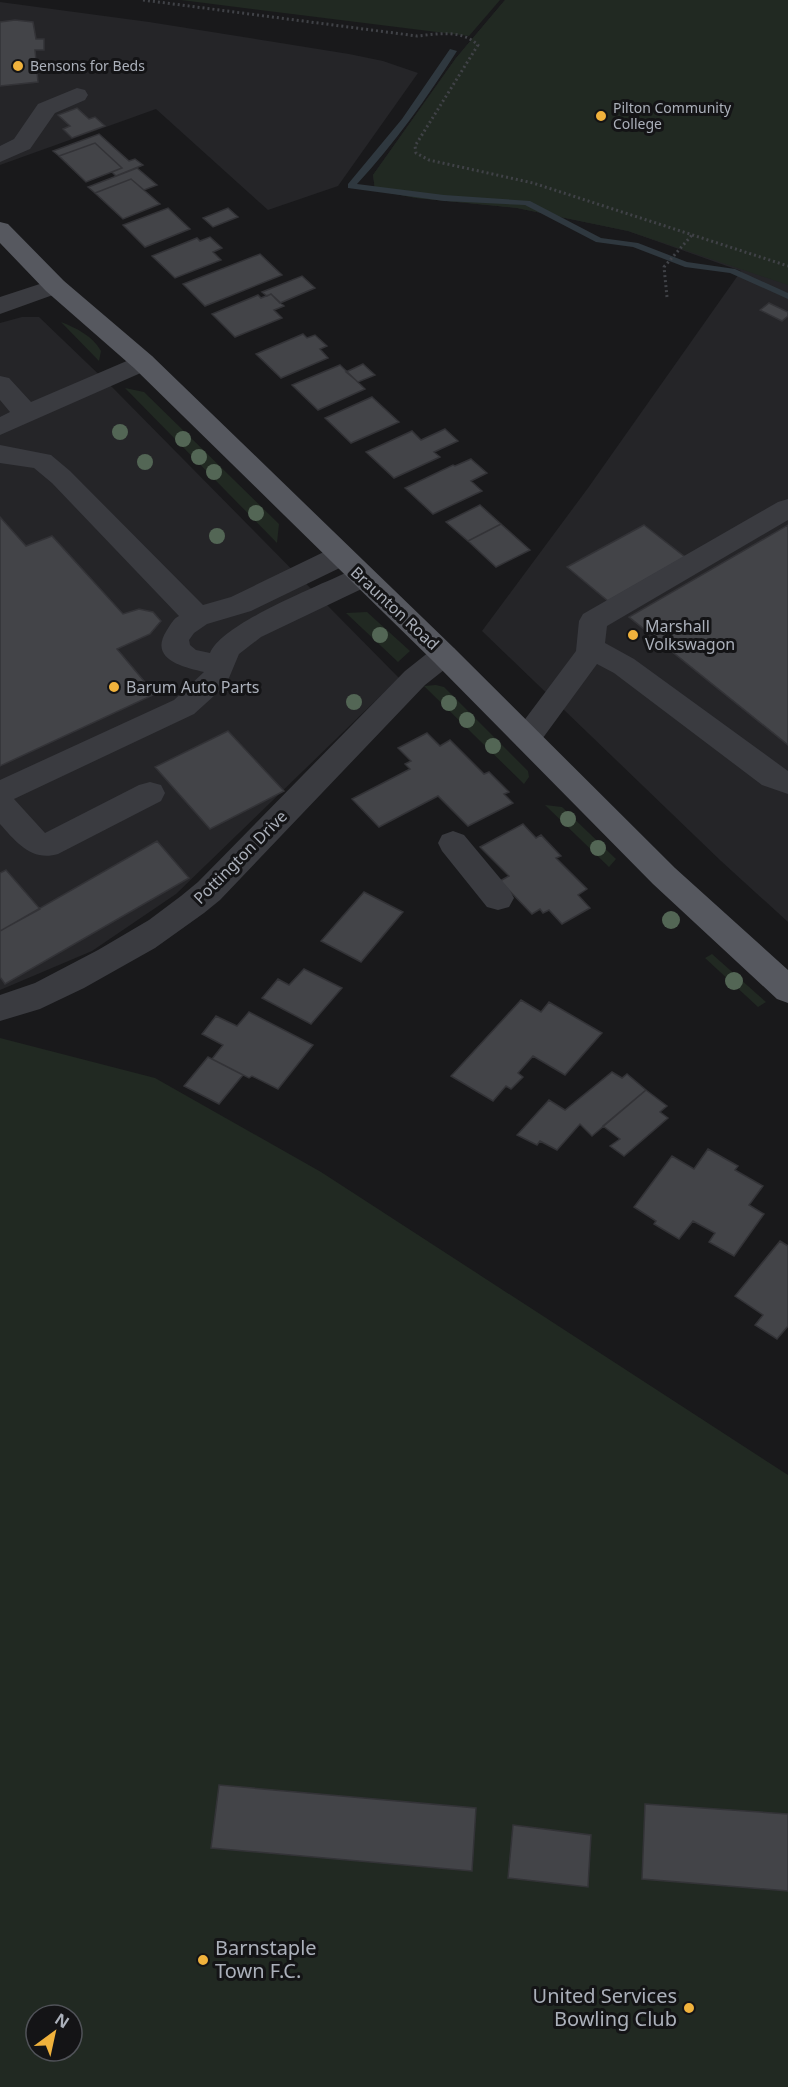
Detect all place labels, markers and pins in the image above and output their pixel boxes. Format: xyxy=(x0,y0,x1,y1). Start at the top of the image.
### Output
place label: Bensons for Beds xyxy=(30,56,145,75)
marker: Bensons for Beds xyxy=(11,59,25,73)
place label: Pilton Community College xyxy=(613,98,732,133)
marker: Pilton Community College xyxy=(594,109,608,123)
place label: Marshall Volkswagon xyxy=(645,615,735,655)
marker: Marshall Volkswagon xyxy=(626,628,640,642)
place label: Barum Auto Parts xyxy=(126,676,259,698)
marker: Barum Auto Parts xyxy=(107,680,121,694)
place label: Barnstaple Town F.C. xyxy=(215,1934,317,1984)
marker: Barnstaple Town F.C. xyxy=(196,1953,210,1967)
place label: United Services Bowling Club xyxy=(533,1982,677,2032)
marker: United Services Bowling Club xyxy=(682,2001,696,2015)

